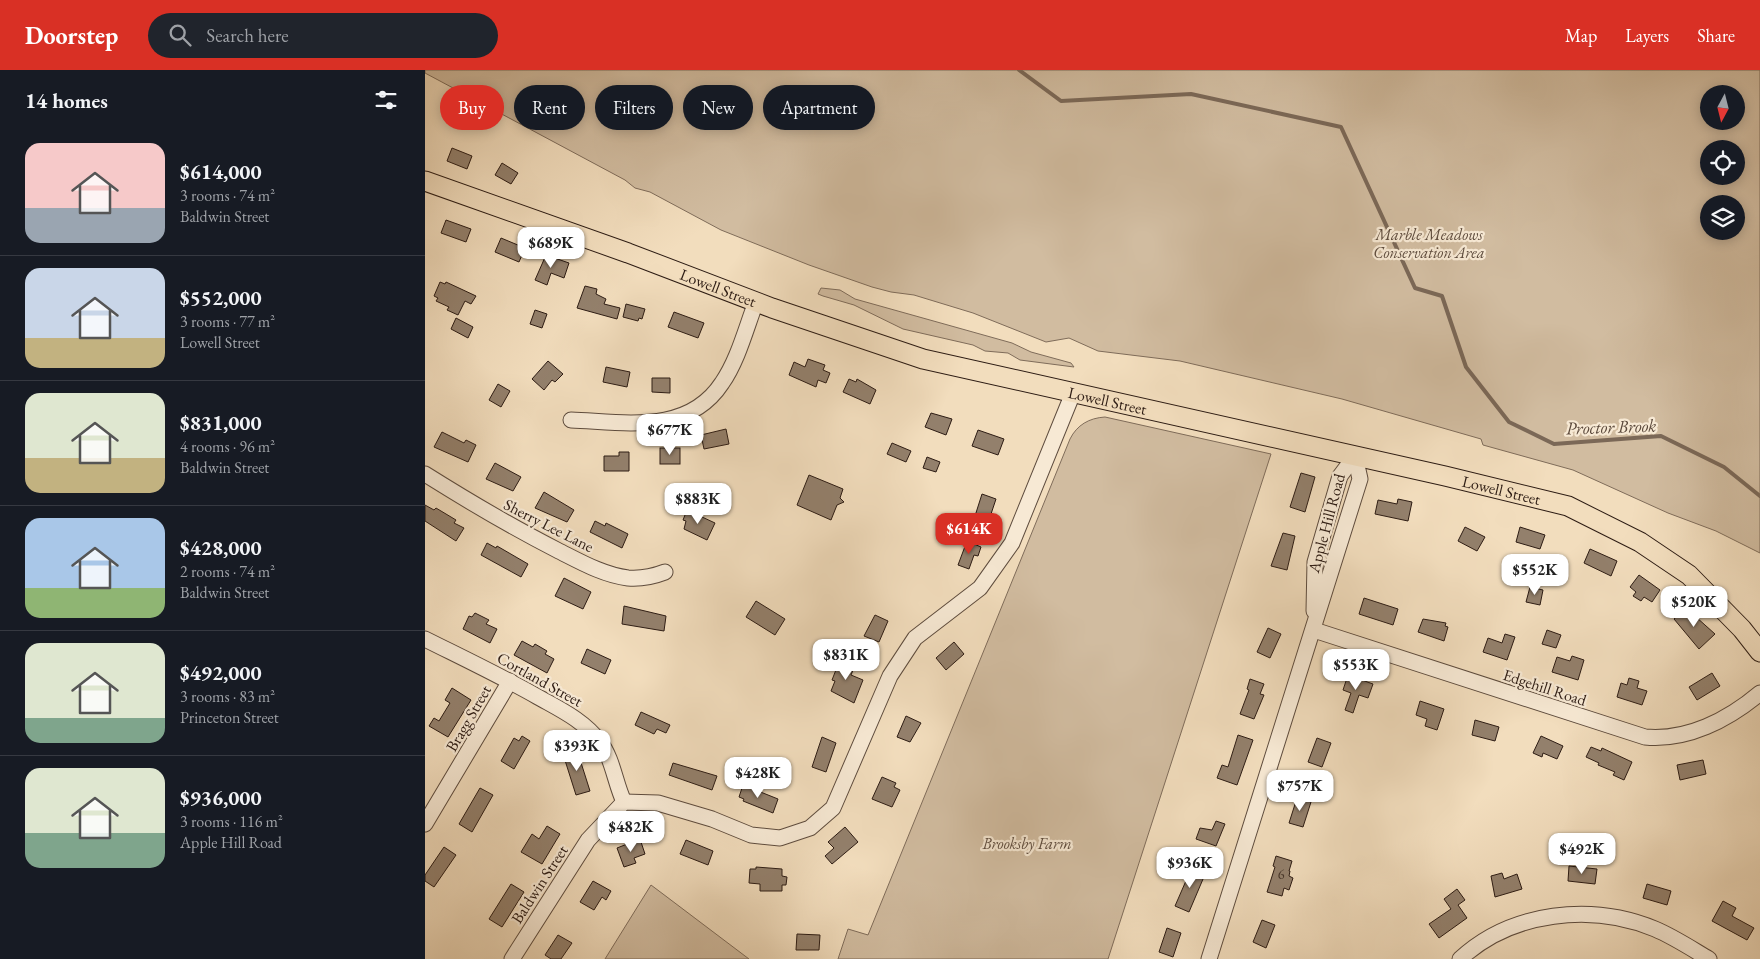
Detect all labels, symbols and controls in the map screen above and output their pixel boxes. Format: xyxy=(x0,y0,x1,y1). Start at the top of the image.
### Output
search box xyxy=(148,13,498,58)
text: Doorstep xyxy=(25,20,118,51)
icon: search xyxy=(166,21,194,49)
text: Search here xyxy=(206,23,289,48)
text: Map xyxy=(1565,24,1597,47)
text: Layers xyxy=(1625,24,1669,47)
text: Share xyxy=(1697,24,1735,47)
chip: Buy xyxy=(440,85,504,130)
chip: Rent xyxy=(514,85,585,130)
chip: Filters xyxy=(595,85,673,130)
chip: New xyxy=(683,85,753,130)
chip: Apartment xyxy=(763,85,875,130)
north arrow xyxy=(1700,85,1745,130)
map controls xyxy=(1700,85,1745,240)
icon: filters xyxy=(372,86,400,114)
text: 14 homes xyxy=(25,87,108,114)
button: locate xyxy=(1700,140,1745,185)
text: $614,000 xyxy=(180,158,262,185)
icon: home xyxy=(65,163,125,223)
text: 3 rooms · 74 m² xyxy=(180,185,275,206)
button: layers xyxy=(1700,195,1745,240)
text: Baldwin Street xyxy=(180,206,269,227)
park label: Marble Meadows Conservation Area xyxy=(1373,224,1485,263)
pin: $689K xyxy=(516,226,586,269)
text: $689K xyxy=(529,232,573,253)
street label: Lowell Street xyxy=(677,264,759,312)
text: $552,000 xyxy=(180,284,262,311)
icon: home xyxy=(65,288,125,348)
text: 3 rooms · 77 m² xyxy=(180,311,275,332)
text: Lowell Street xyxy=(180,332,260,353)
street label: Lowell Street xyxy=(1066,382,1149,420)
text: $831,000 xyxy=(180,409,262,436)
icon: home xyxy=(65,413,125,473)
water label: Proctor Brook xyxy=(1565,413,1657,440)
pin: $677K xyxy=(635,414,705,456)
text: $677K xyxy=(648,419,692,440)
text: 4 rooms · 96 m² xyxy=(180,436,275,457)
text: Baldwin Street xyxy=(180,457,269,478)
street label: Apple Hill Road xyxy=(1303,470,1350,576)
street label: Lowell Street xyxy=(1460,471,1543,510)
pin: $883K xyxy=(663,482,733,525)
text: $883K xyxy=(676,488,720,509)
street label: Sherry Lee Lane xyxy=(500,494,597,557)
pin: $614K xyxy=(934,512,1004,555)
text: $614K xyxy=(947,518,991,539)
text: $428,000 xyxy=(180,534,262,561)
icon: home xyxy=(65,538,125,598)
pin: $552K xyxy=(1500,554,1570,596)
text: $552K xyxy=(1513,559,1557,580)
text: 2 rooms · 74 m² xyxy=(180,561,275,582)
text: Baldwin Street xyxy=(180,582,269,603)
pin: $520K xyxy=(1659,586,1729,628)
text: $520K xyxy=(1672,591,1716,612)
pin: $831K xyxy=(811,638,881,681)
text: $831K xyxy=(824,644,868,665)
street label: Cortland Street xyxy=(493,647,586,712)
pin: $553K xyxy=(1321,648,1391,691)
text: $553K xyxy=(1334,654,1378,675)
text: $492,000 xyxy=(180,659,262,686)
icon: home xyxy=(65,663,125,723)
street label: Edgehill Road xyxy=(1500,664,1590,711)
street label: Bragg Street xyxy=(441,681,496,755)
text: 3 rooms · 83 m² xyxy=(180,686,275,707)
text: Princeton Street xyxy=(180,707,279,728)
pin: $393K xyxy=(542,730,612,772)
text: $393K xyxy=(555,735,599,756)
pin: $428K xyxy=(723,756,793,799)
text: $428K xyxy=(736,762,780,783)
pin: $757K xyxy=(1265,770,1335,812)
text: $757K xyxy=(1278,775,1322,796)
text: $936,000 xyxy=(180,784,262,811)
icon: home xyxy=(65,788,125,848)
pin: $482K xyxy=(596,810,666,853)
text: 3 rooms · 116 m² xyxy=(180,811,283,832)
text: $482K xyxy=(609,816,653,837)
text: Apple Hill Road xyxy=(180,832,282,853)
pin: $492K xyxy=(1547,832,1617,875)
park label: Brooksby Farm xyxy=(981,833,1072,854)
text: $492K xyxy=(1560,838,1604,859)
street label: Baldwin Street xyxy=(506,841,573,927)
pin: $936K xyxy=(1155,846,1225,889)
text: $936K xyxy=(1168,852,1212,873)
house number: 6 xyxy=(1278,865,1285,883)

